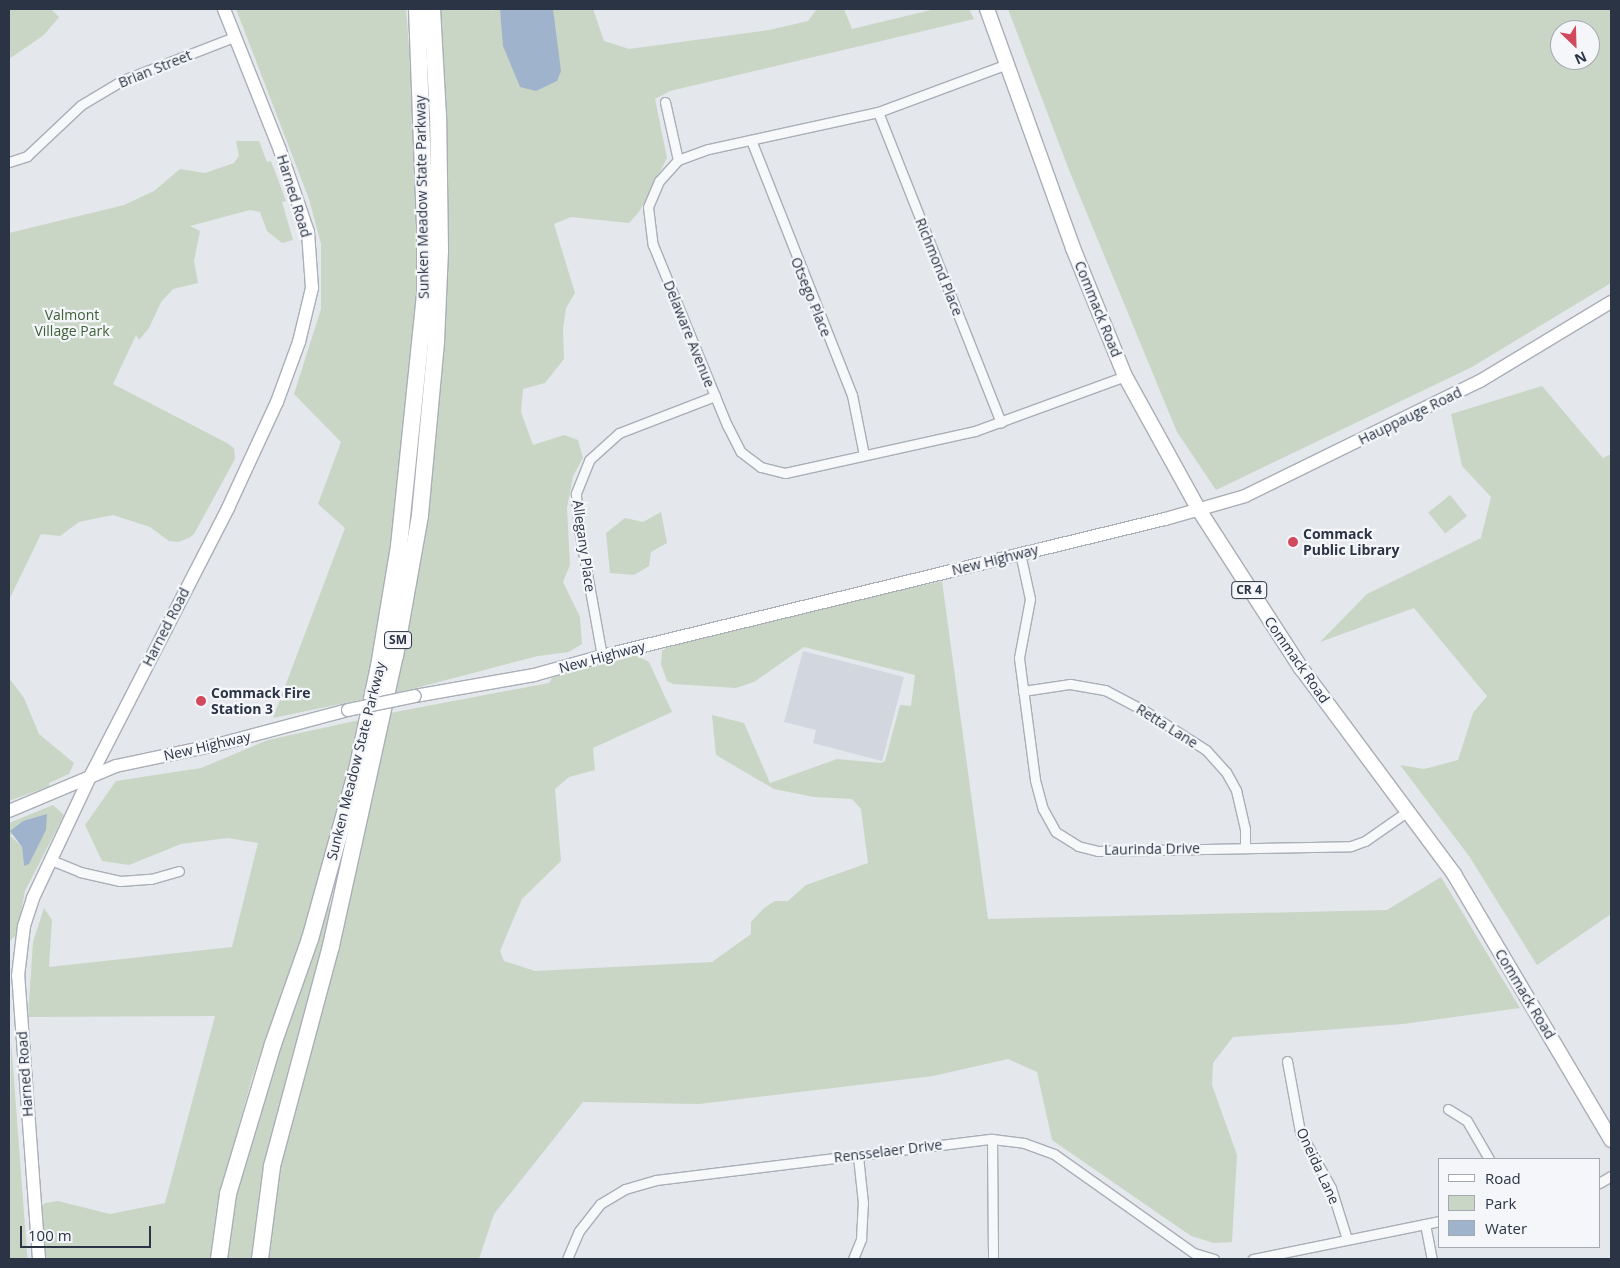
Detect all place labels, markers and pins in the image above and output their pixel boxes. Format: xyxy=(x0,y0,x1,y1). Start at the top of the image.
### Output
place label: Commack Public Library xyxy=(1303,526,1399,558)
marker: Commack Public Library xyxy=(1287,536,1299,548)
place label: Commack Fire Station 3 xyxy=(211,685,311,718)
marker: Commack Fire Station 3 xyxy=(195,695,207,707)

